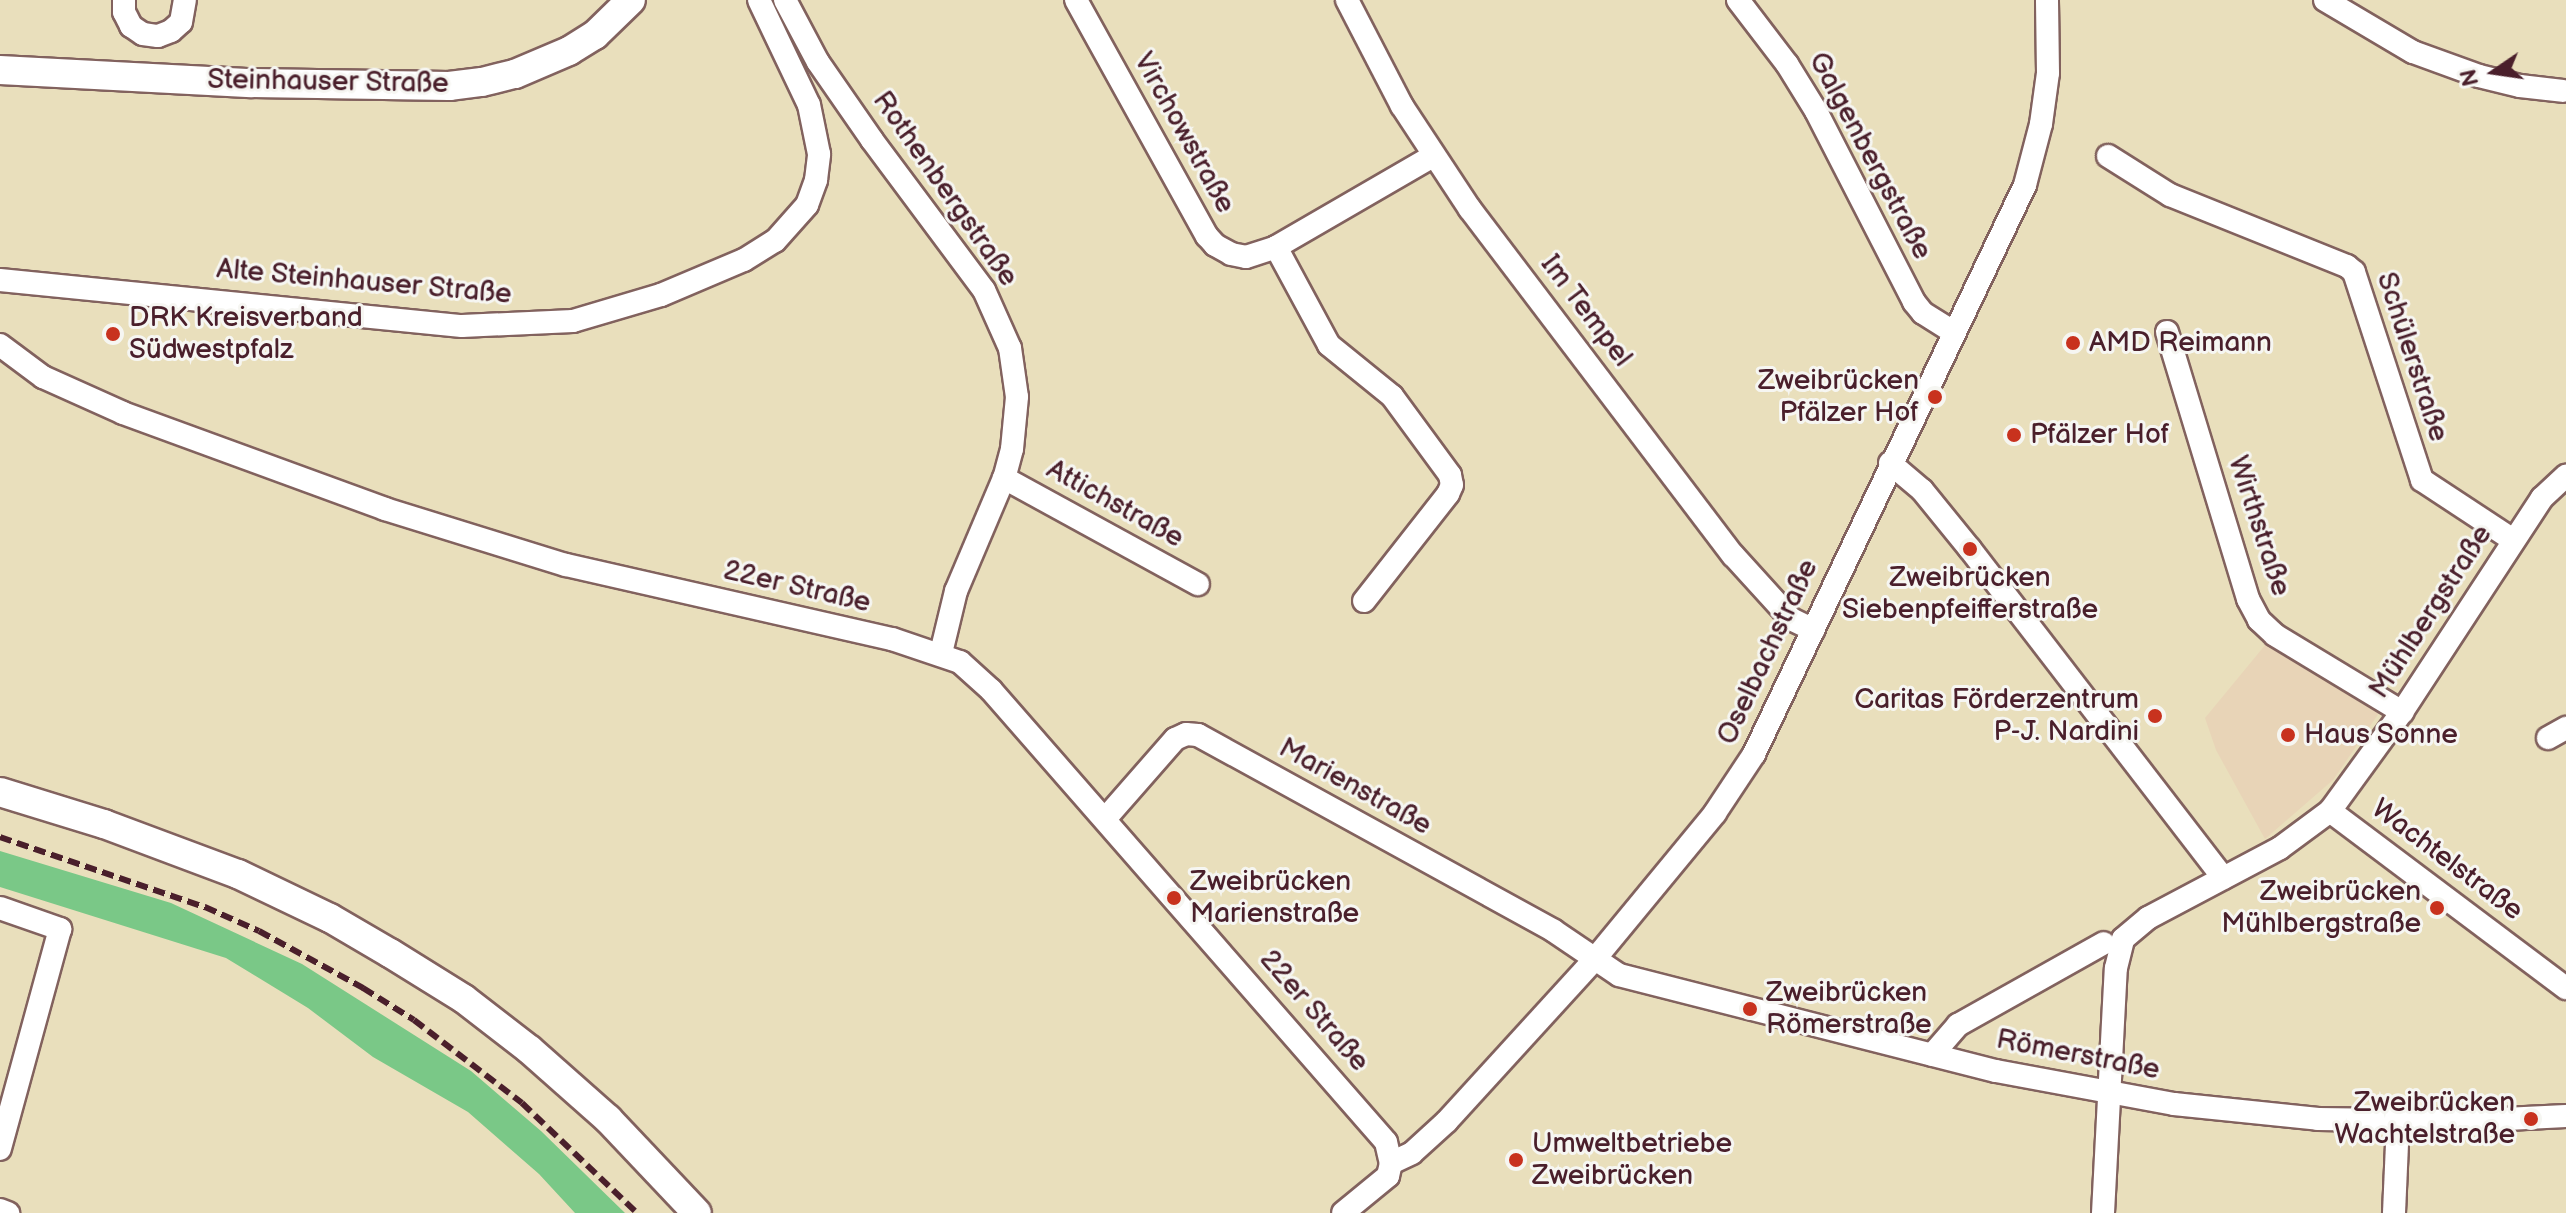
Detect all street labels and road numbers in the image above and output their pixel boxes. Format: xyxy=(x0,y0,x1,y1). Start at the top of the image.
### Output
street label: Virchowstraße xyxy=(1126,47,1242,219)
street label: Galgenbergstraße xyxy=(1801,47,1939,265)
street label: Steinhauser Straße xyxy=(207,63,449,101)
street label: Rothenbergstraße xyxy=(865,85,1025,293)
street label: Im Tempel xyxy=(1533,248,1639,374)
street label: Alte Steinhauser Straße xyxy=(215,252,513,312)
street label: Schülerstraße xyxy=(2369,268,2455,446)
street label: Wirthstraße xyxy=(2221,452,2297,600)
street label: Attichstraße xyxy=(1041,453,1189,555)
street label: Mühlbergstraße xyxy=(2362,519,2500,705)
street label: 22er Straße xyxy=(720,554,874,620)
street label: Oselbachstraße xyxy=(1710,554,1826,750)
street label: Marienstraße xyxy=(1273,731,1437,843)
street label: Wachtelstraße xyxy=(2365,792,2529,928)
street label: 22er Straße xyxy=(1252,943,1376,1079)
street label: Römerstraße xyxy=(1994,1023,2162,1087)

